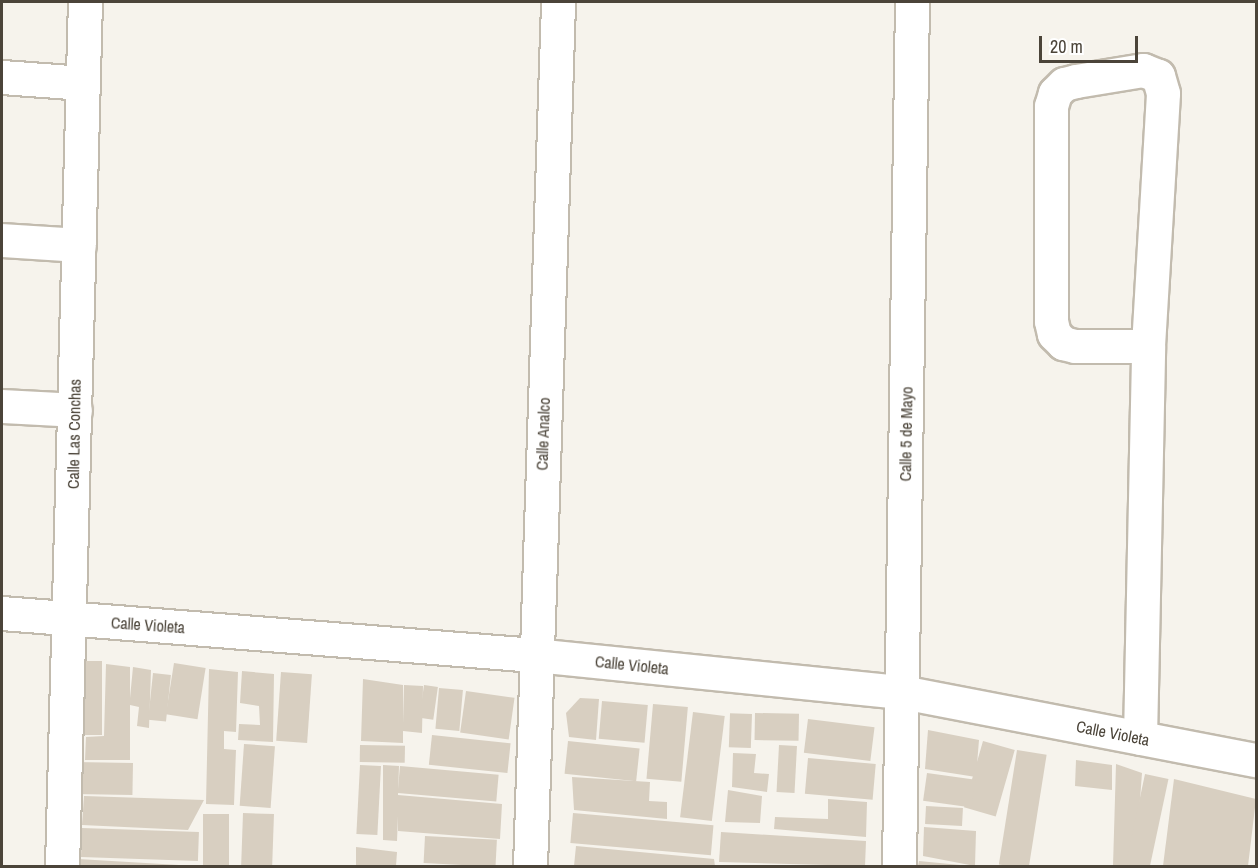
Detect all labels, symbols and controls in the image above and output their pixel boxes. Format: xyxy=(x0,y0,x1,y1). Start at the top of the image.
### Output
scale bar xyxy=(1042,24,1141,62)
text: 20 m xyxy=(1050,34,1083,59)
street label: Calle Las Conchas xyxy=(63,379,85,489)
street label: Calle 5 de Mayo xyxy=(896,386,916,482)
street label: Calle Analco xyxy=(532,397,554,471)
street label: Calle Violeta xyxy=(110,613,186,637)
street label: Calle Violeta xyxy=(594,652,670,678)
street label: Calle Violeta xyxy=(1075,717,1151,749)

